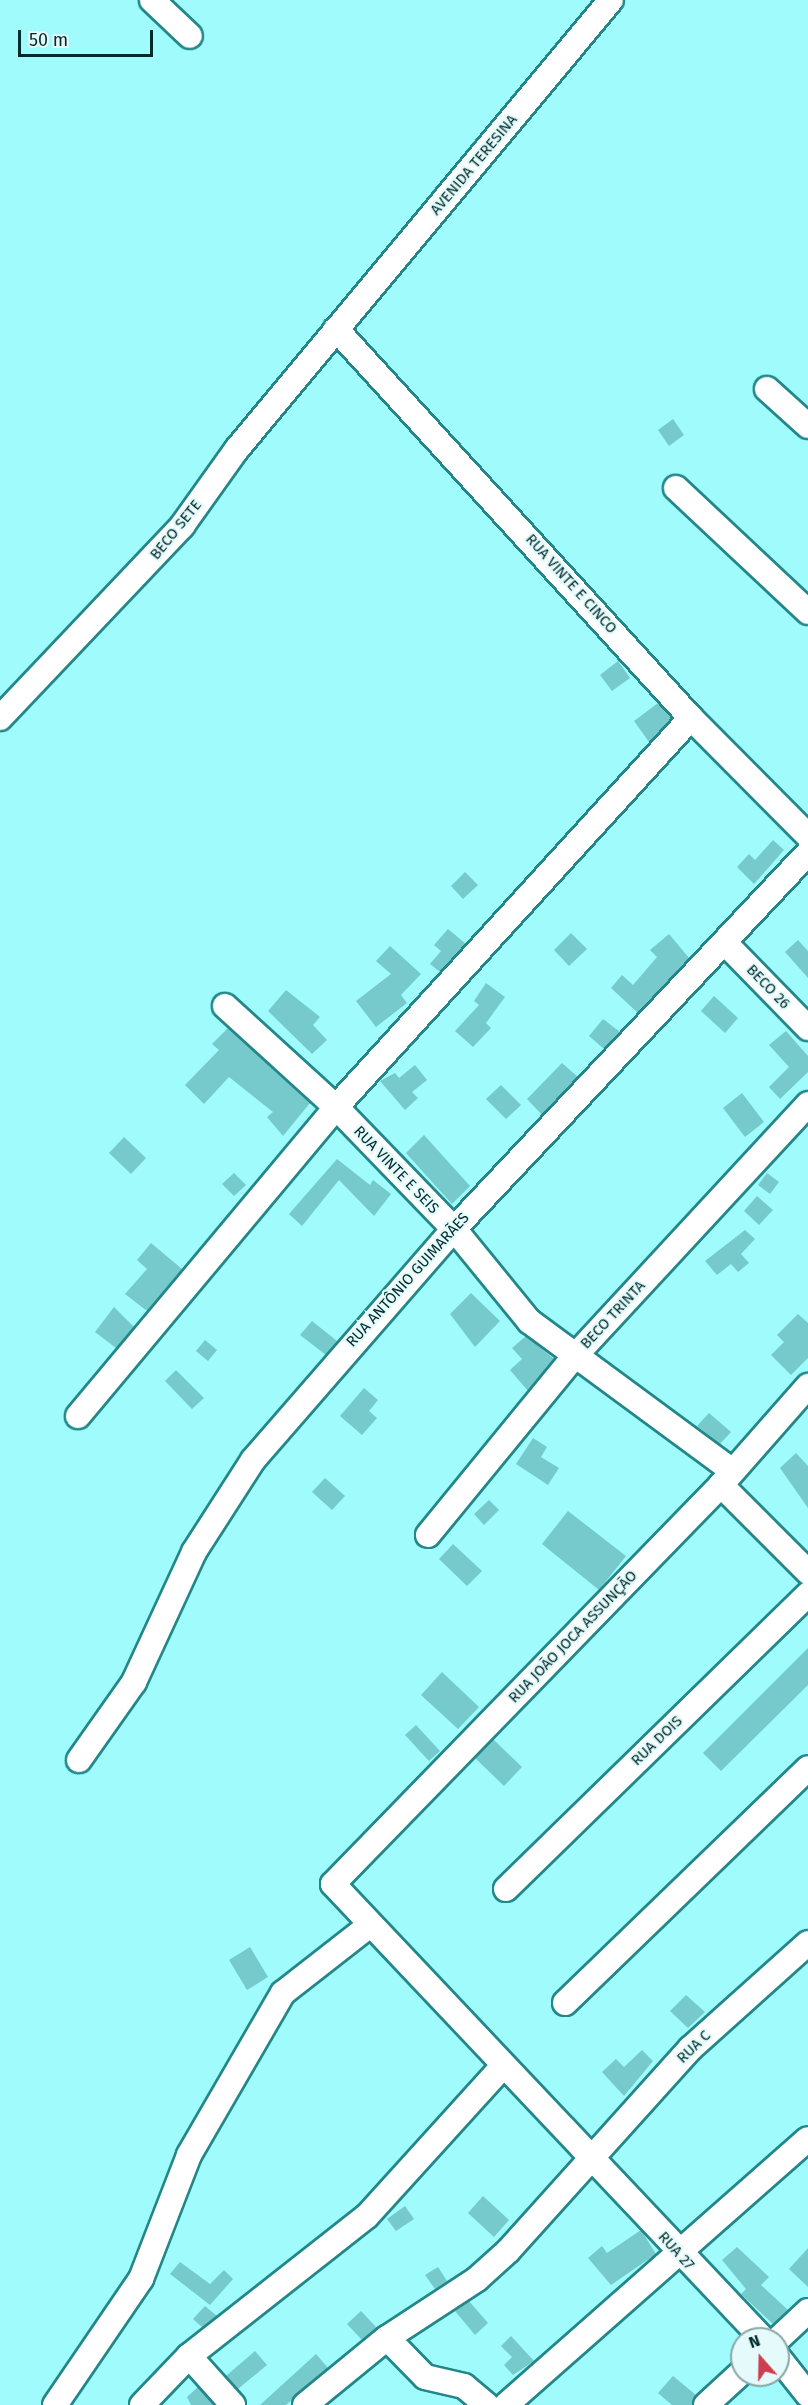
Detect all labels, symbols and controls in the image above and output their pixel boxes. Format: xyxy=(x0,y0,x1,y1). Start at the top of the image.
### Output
scale bar xyxy=(21,18,156,56)
text: 50 m xyxy=(29,29,68,51)
street label: AVENIDA TERESINA xyxy=(427,111,521,219)
street label: BECO SETE xyxy=(147,497,205,563)
street label: RUA VINTE E CINCO xyxy=(522,531,620,637)
street label: BECO 26 xyxy=(742,961,794,1013)
street label: RUA VINTE E SEIS xyxy=(350,1122,442,1218)
street label: RUA ANTÔNIO GUIMARÃES xyxy=(343,1209,473,1351)
street label: BECO TRINTA xyxy=(577,1277,649,1353)
street label: RUA JOÃO JOCA ASSUNÇÃO xyxy=(505,1567,641,1707)
street label: RUA DOIS xyxy=(628,1712,686,1770)
street label: RUA C xyxy=(673,2027,715,2067)
street label: RUA 27 xyxy=(654,2228,698,2274)
north arrow xyxy=(730,2327,790,2387)
text: N xyxy=(746,2331,763,2352)

